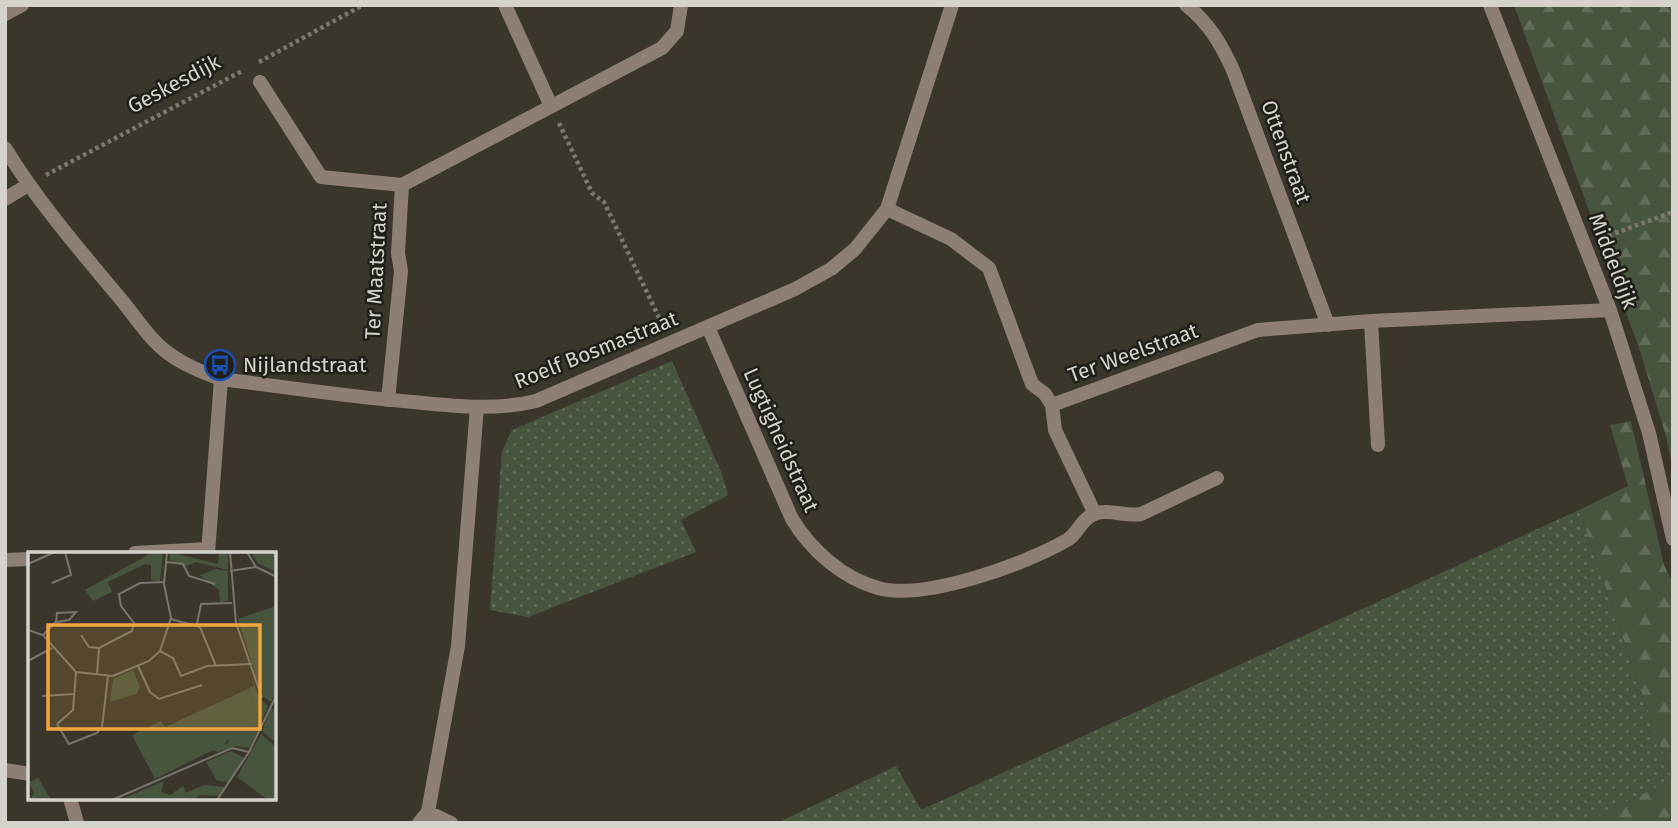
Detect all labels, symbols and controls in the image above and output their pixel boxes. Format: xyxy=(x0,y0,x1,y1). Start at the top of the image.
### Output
street label: Geskesdijk xyxy=(123,49,225,119)
street label: Ottenstraat xyxy=(1255,97,1317,208)
street label: Ter Maatstraat xyxy=(359,202,393,340)
street label: Middeldijk xyxy=(1583,210,1643,313)
street label: Roelf Bosmastraat xyxy=(510,305,682,395)
street label: Ter Weelstraat xyxy=(1065,317,1202,388)
bus stop icon: Nijlandstraat xyxy=(203,348,237,382)
place label: Nijlandstraat xyxy=(243,352,367,378)
street label: Lugtigheidstraat xyxy=(738,364,825,516)
inset map xyxy=(28,552,276,800)

